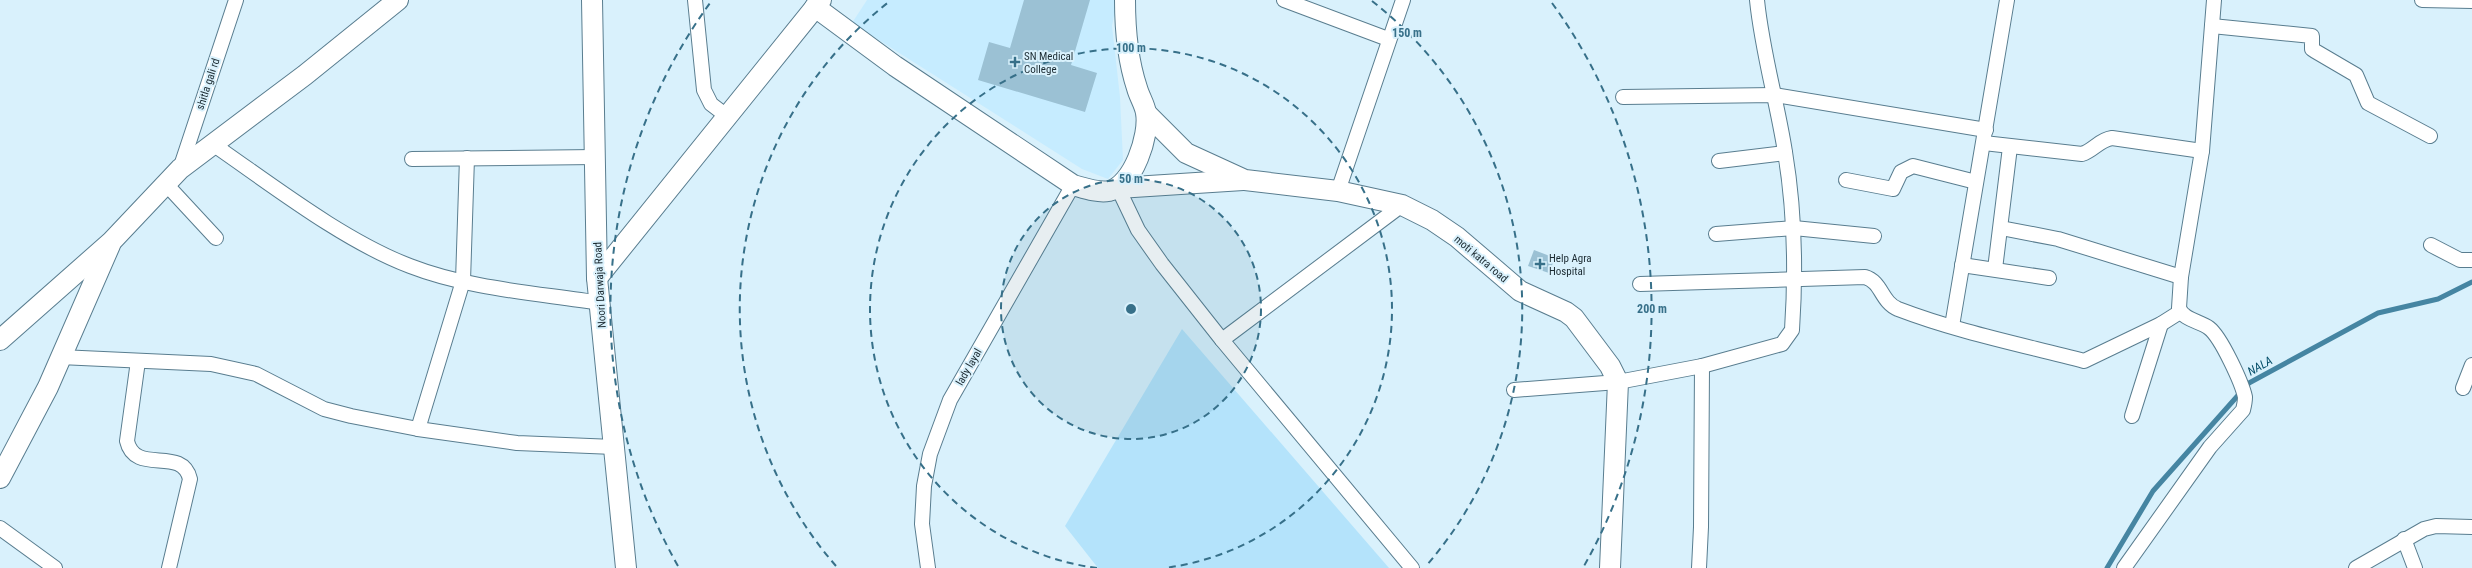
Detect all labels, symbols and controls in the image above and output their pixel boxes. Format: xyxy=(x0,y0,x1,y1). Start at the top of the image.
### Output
text: 150 m xyxy=(1392,26,1422,40)
text: 100 m xyxy=(1116,41,1146,55)
place label: SN Medical College xyxy=(1024,50,1073,76)
marker: SN Medical College xyxy=(1009,56,1021,68)
street label: shitla gali rd xyxy=(194,57,222,111)
text: 50 m xyxy=(1119,172,1143,186)
street label: moti katra road xyxy=(1452,233,1510,285)
street label: Noori Darwaja Road xyxy=(591,242,609,328)
place label: Help Agra Hospital xyxy=(1549,252,1592,278)
marker: Help Agra Hospital xyxy=(1534,258,1546,270)
centre of rings xyxy=(1124,302,1138,316)
text: 200 m xyxy=(1637,302,1667,316)
street label: lady layal xyxy=(953,346,985,388)
water label: NALA xyxy=(2245,353,2275,379)

